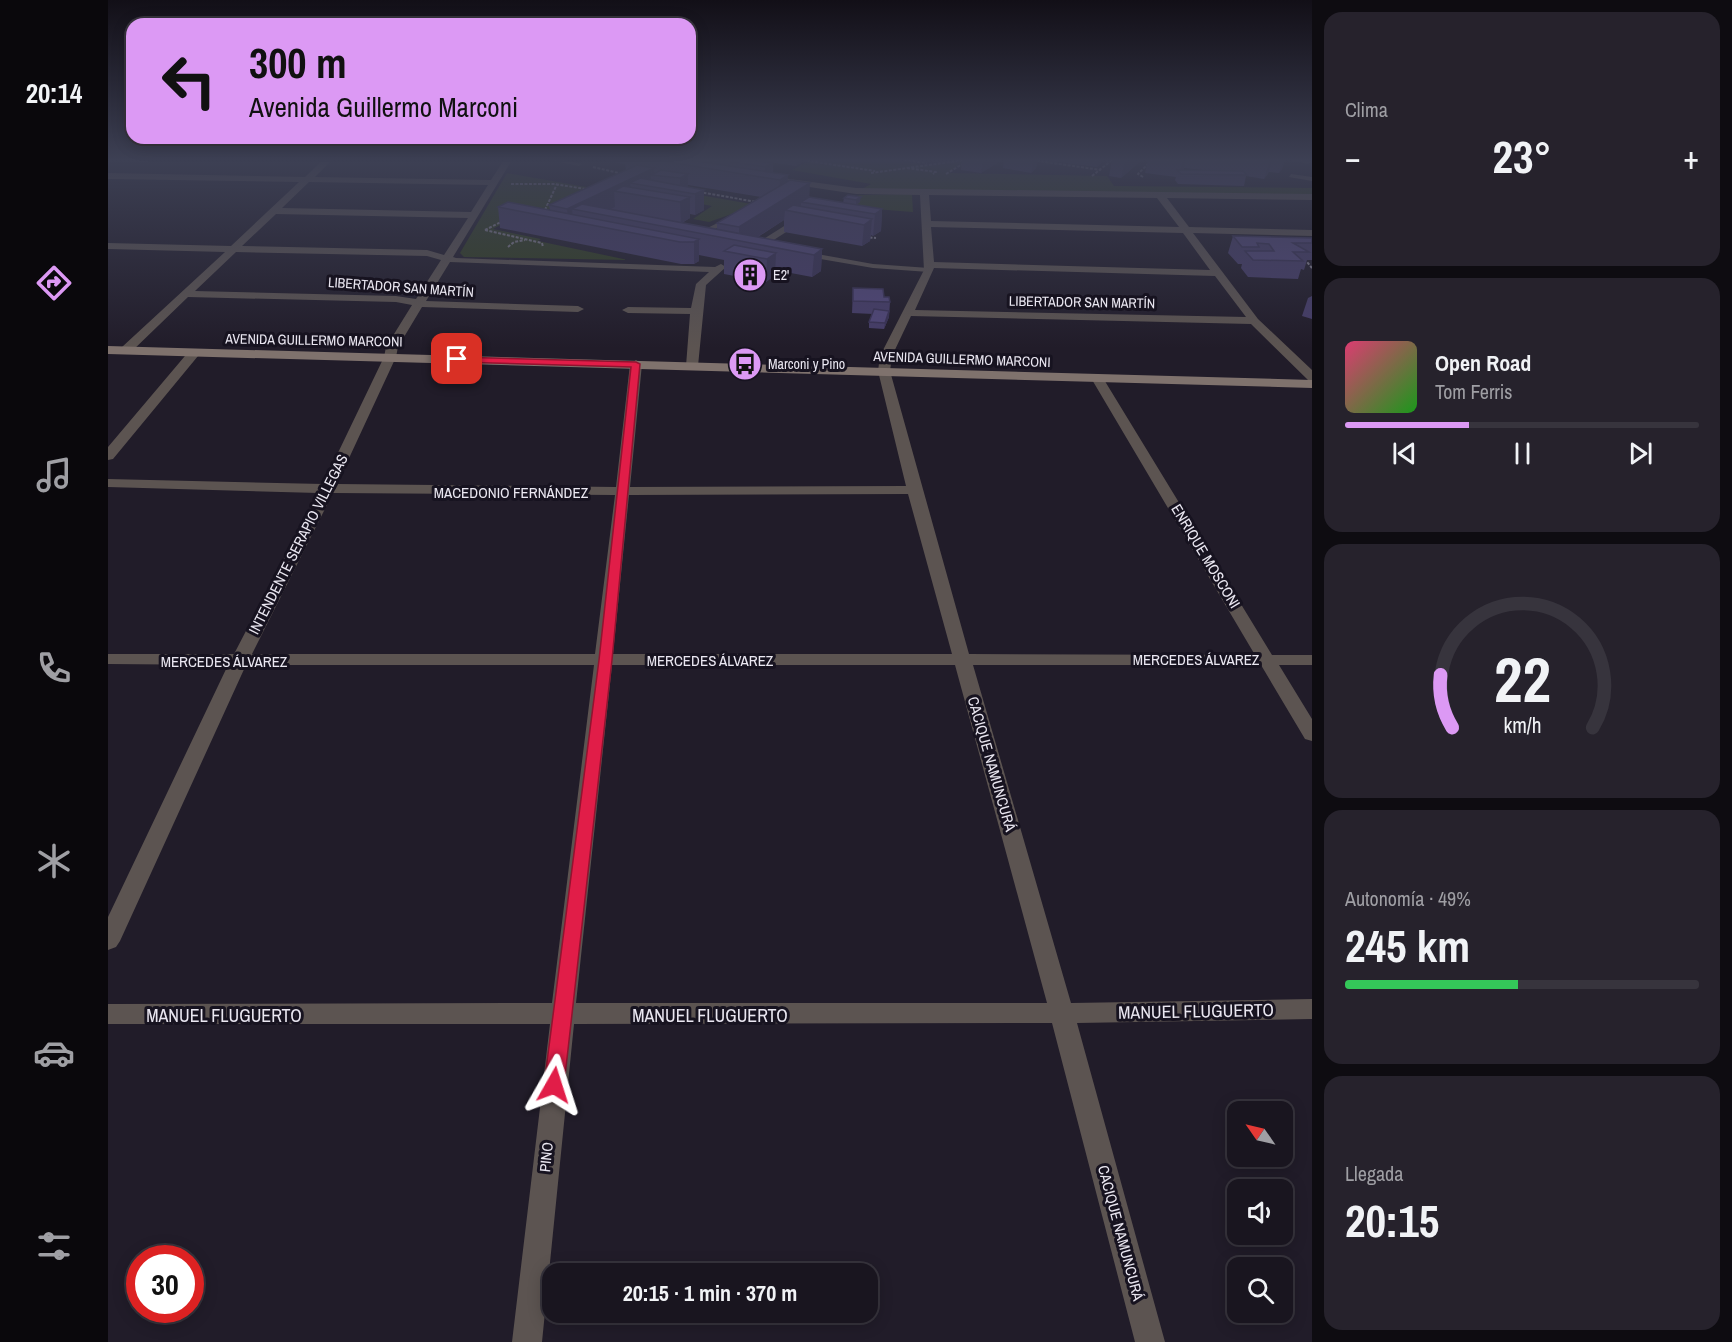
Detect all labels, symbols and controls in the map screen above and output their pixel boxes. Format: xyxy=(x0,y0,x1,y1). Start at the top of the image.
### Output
text: 300 m xyxy=(249,35,347,91)
icon: left xyxy=(150,42,228,120)
text: 20:14 xyxy=(26,75,82,111)
text: Avenida Guillermo Marconi xyxy=(249,89,518,125)
text: Clima xyxy=(1345,96,1388,123)
text: 23° xyxy=(1492,126,1552,187)
text: − xyxy=(1345,135,1361,179)
text: + xyxy=(1683,135,1699,179)
building icon: E2' xyxy=(732,257,768,293)
icon: directions xyxy=(33,262,75,304)
place label: E2' xyxy=(773,266,789,284)
street label: LIBERTADOR SAN MARTÍN xyxy=(327,273,475,301)
street label: LIBERTADOR SAN MARTÍN xyxy=(1009,292,1155,312)
street label: AVENIDA GUILLERMO MARCONI xyxy=(224,329,403,351)
pin xyxy=(431,333,482,384)
icon: arrive xyxy=(440,342,473,375)
bus stop icon: Marconi y Pino xyxy=(727,346,763,382)
street label: AVENIDA GUILLERMO MARCONI xyxy=(872,347,1051,371)
text: Open Road xyxy=(1435,348,1531,378)
place label: Marconi y Pino xyxy=(768,355,845,373)
text: Tom Ferris xyxy=(1435,378,1513,405)
icon: previous xyxy=(1388,437,1421,470)
icon: pause xyxy=(1506,437,1539,470)
icon: next xyxy=(1624,437,1657,470)
street label: INTENDENTE SERAPIO VILLEGAS xyxy=(243,450,353,638)
icon: music xyxy=(33,454,75,496)
street label: MACEDONIO FERNÁNDEZ xyxy=(434,482,589,503)
street label: ENRIQUE MOSCONI xyxy=(1167,500,1245,612)
text: 22 xyxy=(1494,637,1550,721)
icon: phone xyxy=(33,647,75,689)
street label: MERCEDES ÁLVAREZ xyxy=(1133,649,1260,670)
street label: MERCEDES ÁLVAREZ xyxy=(647,650,774,671)
street label: MERCEDES ÁLVAREZ xyxy=(161,651,288,672)
street label: CACIQUE NAMUNCURÁ xyxy=(963,694,1022,835)
text: km/h xyxy=(1503,711,1541,740)
icon: climate xyxy=(33,840,75,882)
text: Autonomía · 49% xyxy=(1345,885,1471,912)
text: 245 km xyxy=(1345,915,1470,976)
street label: MANUEL FLUGUERTO xyxy=(1118,997,1274,1025)
street label: MANUEL FLUGUERTO xyxy=(146,1003,302,1028)
street label: MANUEL FLUGUERTO xyxy=(632,1003,788,1028)
icon: car xyxy=(33,1032,75,1074)
position arrow xyxy=(522,1053,586,1117)
north arrow xyxy=(1227,1101,1293,1167)
map controls xyxy=(1227,1101,1293,1323)
street label: PINO xyxy=(534,1141,558,1173)
text: Llegada xyxy=(1345,1160,1403,1187)
street label: CACIQUE NAMUNCURÁ xyxy=(1093,1163,1149,1304)
button: sound xyxy=(1227,1179,1293,1245)
text: 20:15 xyxy=(1345,1190,1439,1251)
icon: filters xyxy=(33,1225,75,1267)
speed limit sign: 30 xyxy=(126,1245,204,1323)
button: search xyxy=(1227,1257,1293,1323)
text: 20:15 · 1 min · 370 m xyxy=(623,1278,797,1308)

